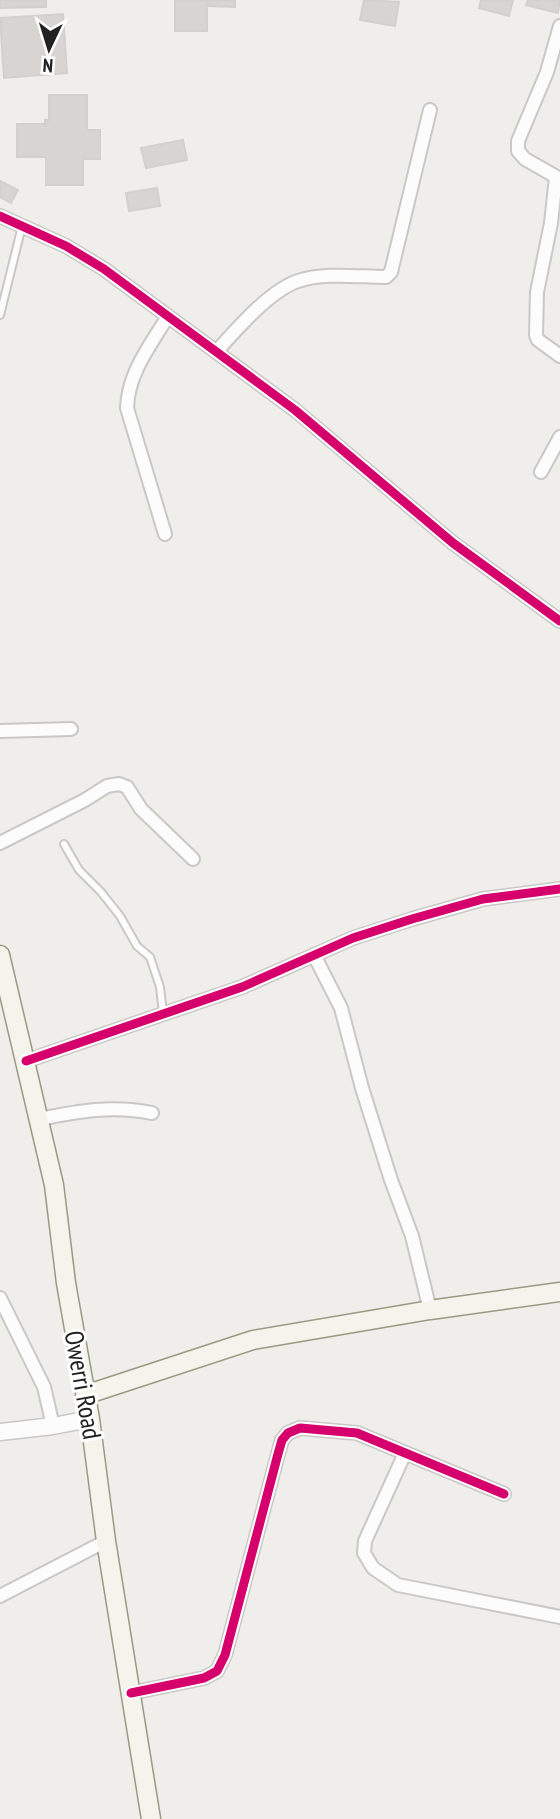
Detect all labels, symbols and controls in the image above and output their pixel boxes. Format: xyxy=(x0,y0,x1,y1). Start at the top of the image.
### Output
north arrow xyxy=(14,14,84,84)
text: N xyxy=(42,54,54,78)
street label: Owerri Road xyxy=(58,1328,109,1442)

